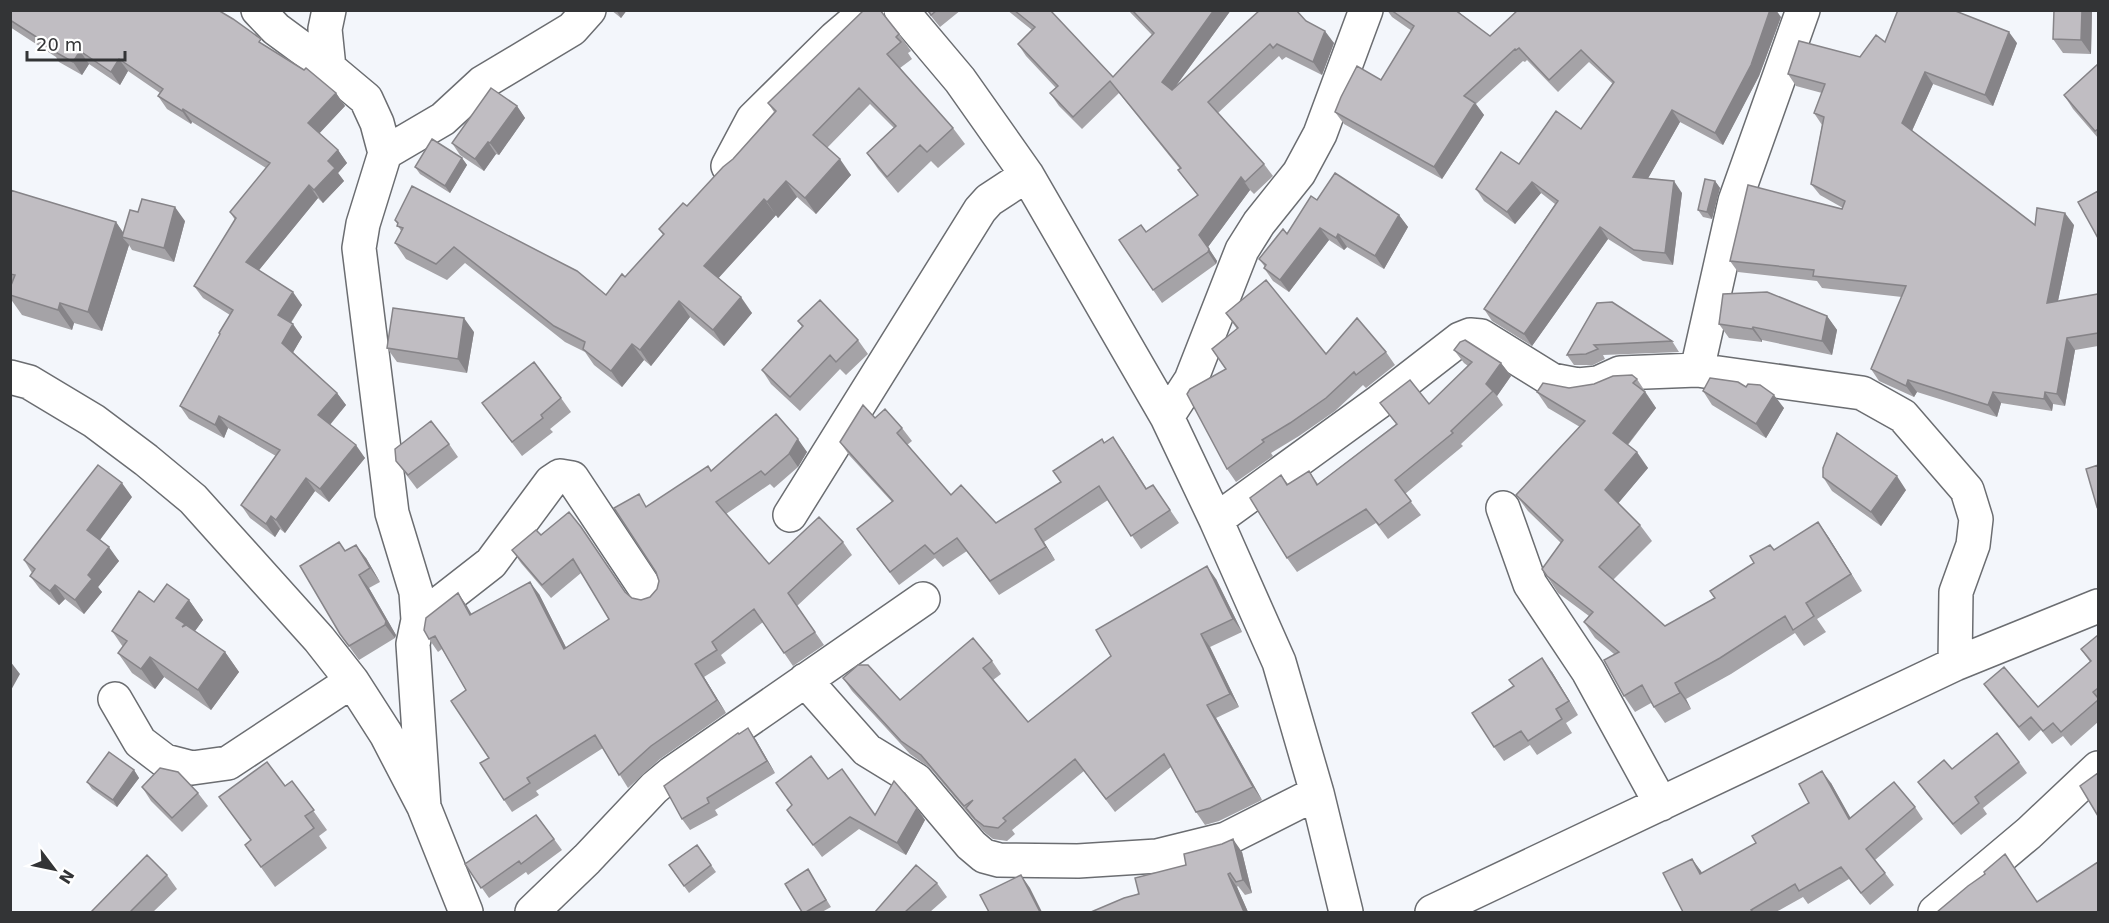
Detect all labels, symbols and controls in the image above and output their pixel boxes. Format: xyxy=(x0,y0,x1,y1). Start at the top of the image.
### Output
scale bar xyxy=(27,24,124,62)
text: 20 m xyxy=(36,34,82,55)
north arrow xyxy=(24,839,84,899)
text: N xyxy=(55,866,78,887)

